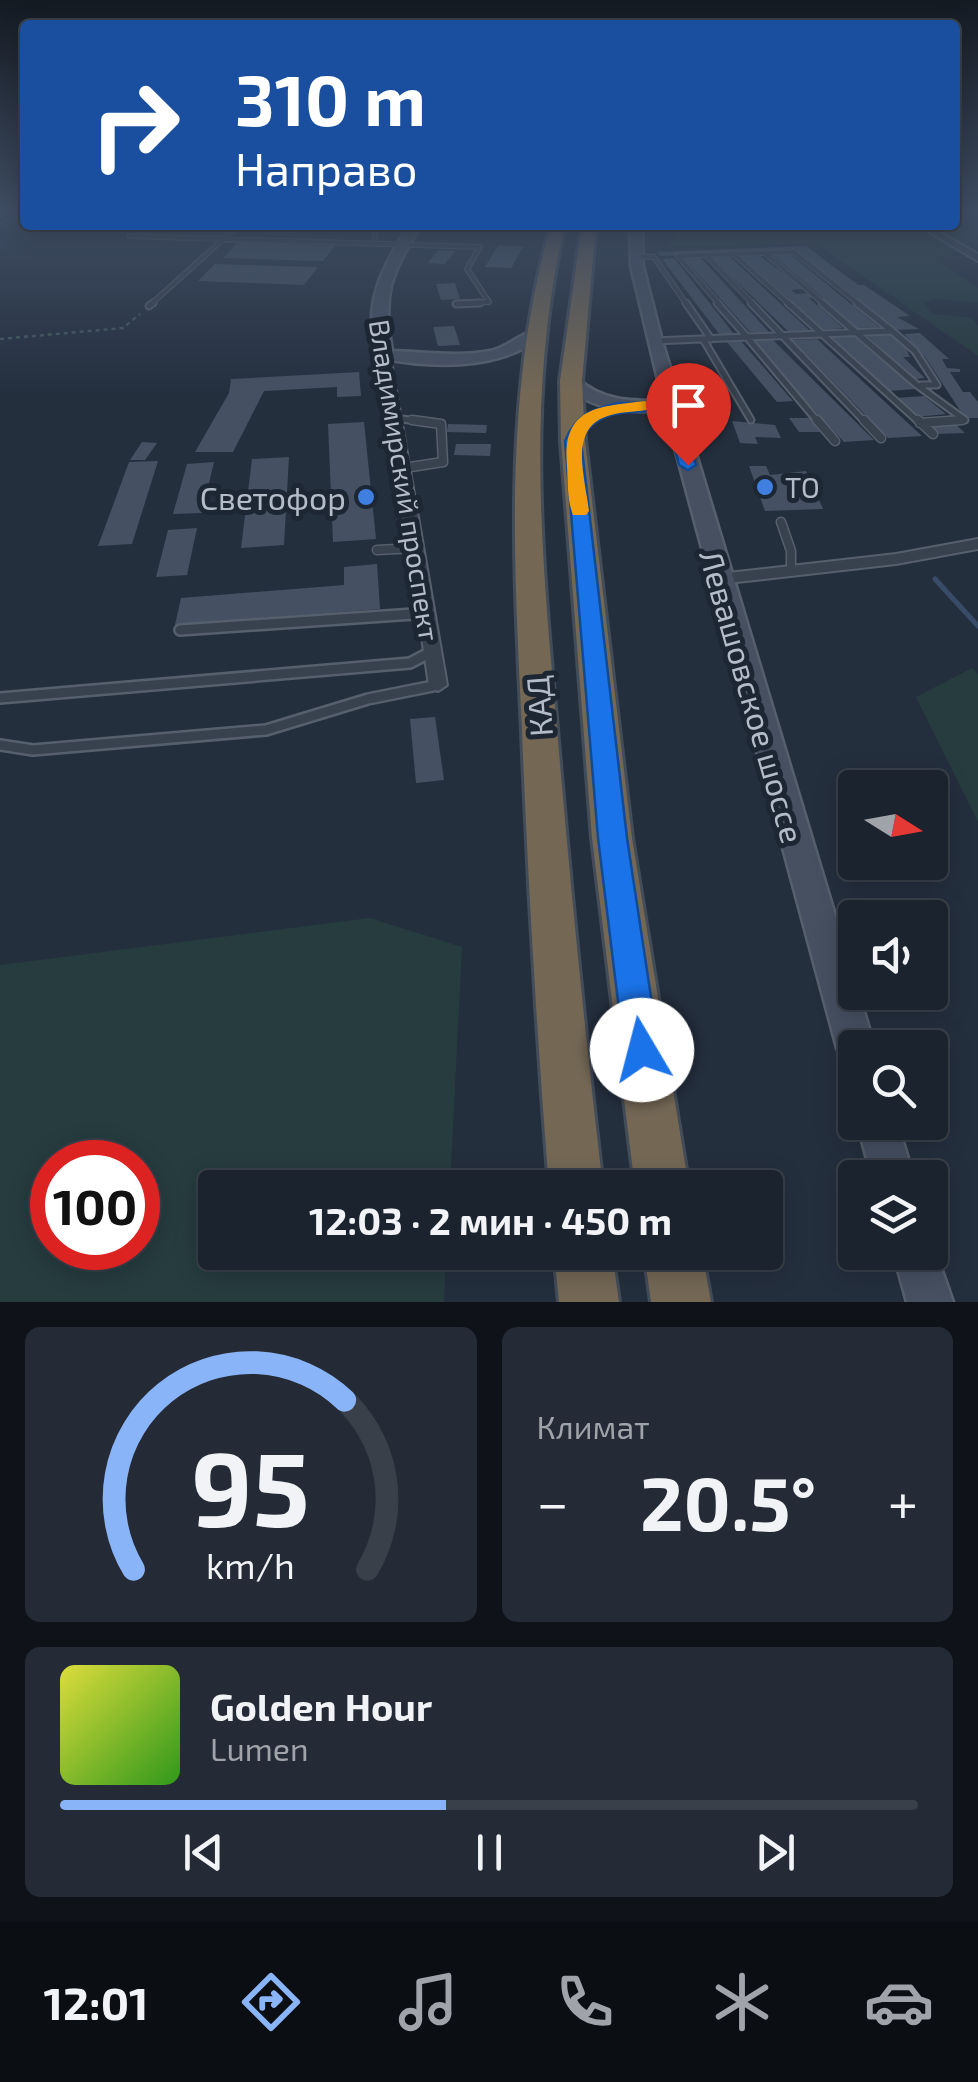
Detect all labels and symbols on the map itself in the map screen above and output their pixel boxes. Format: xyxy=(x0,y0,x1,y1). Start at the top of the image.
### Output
street label: Владимирский проспект xyxy=(363,317,447,643)
pin xyxy=(646,363,731,466)
place label: ТО xyxy=(785,470,820,504)
marker: ТО xyxy=(754,476,776,498)
place label: Светофор xyxy=(200,478,346,516)
marker: Светофор xyxy=(355,486,377,508)
street label: Левашовское шоссе xyxy=(693,545,813,847)
street label: КАД xyxy=(517,674,559,738)
north arrow xyxy=(838,770,948,880)
position arrow xyxy=(590,998,694,1102)
speed limit sign: 100 xyxy=(30,1140,160,1270)

